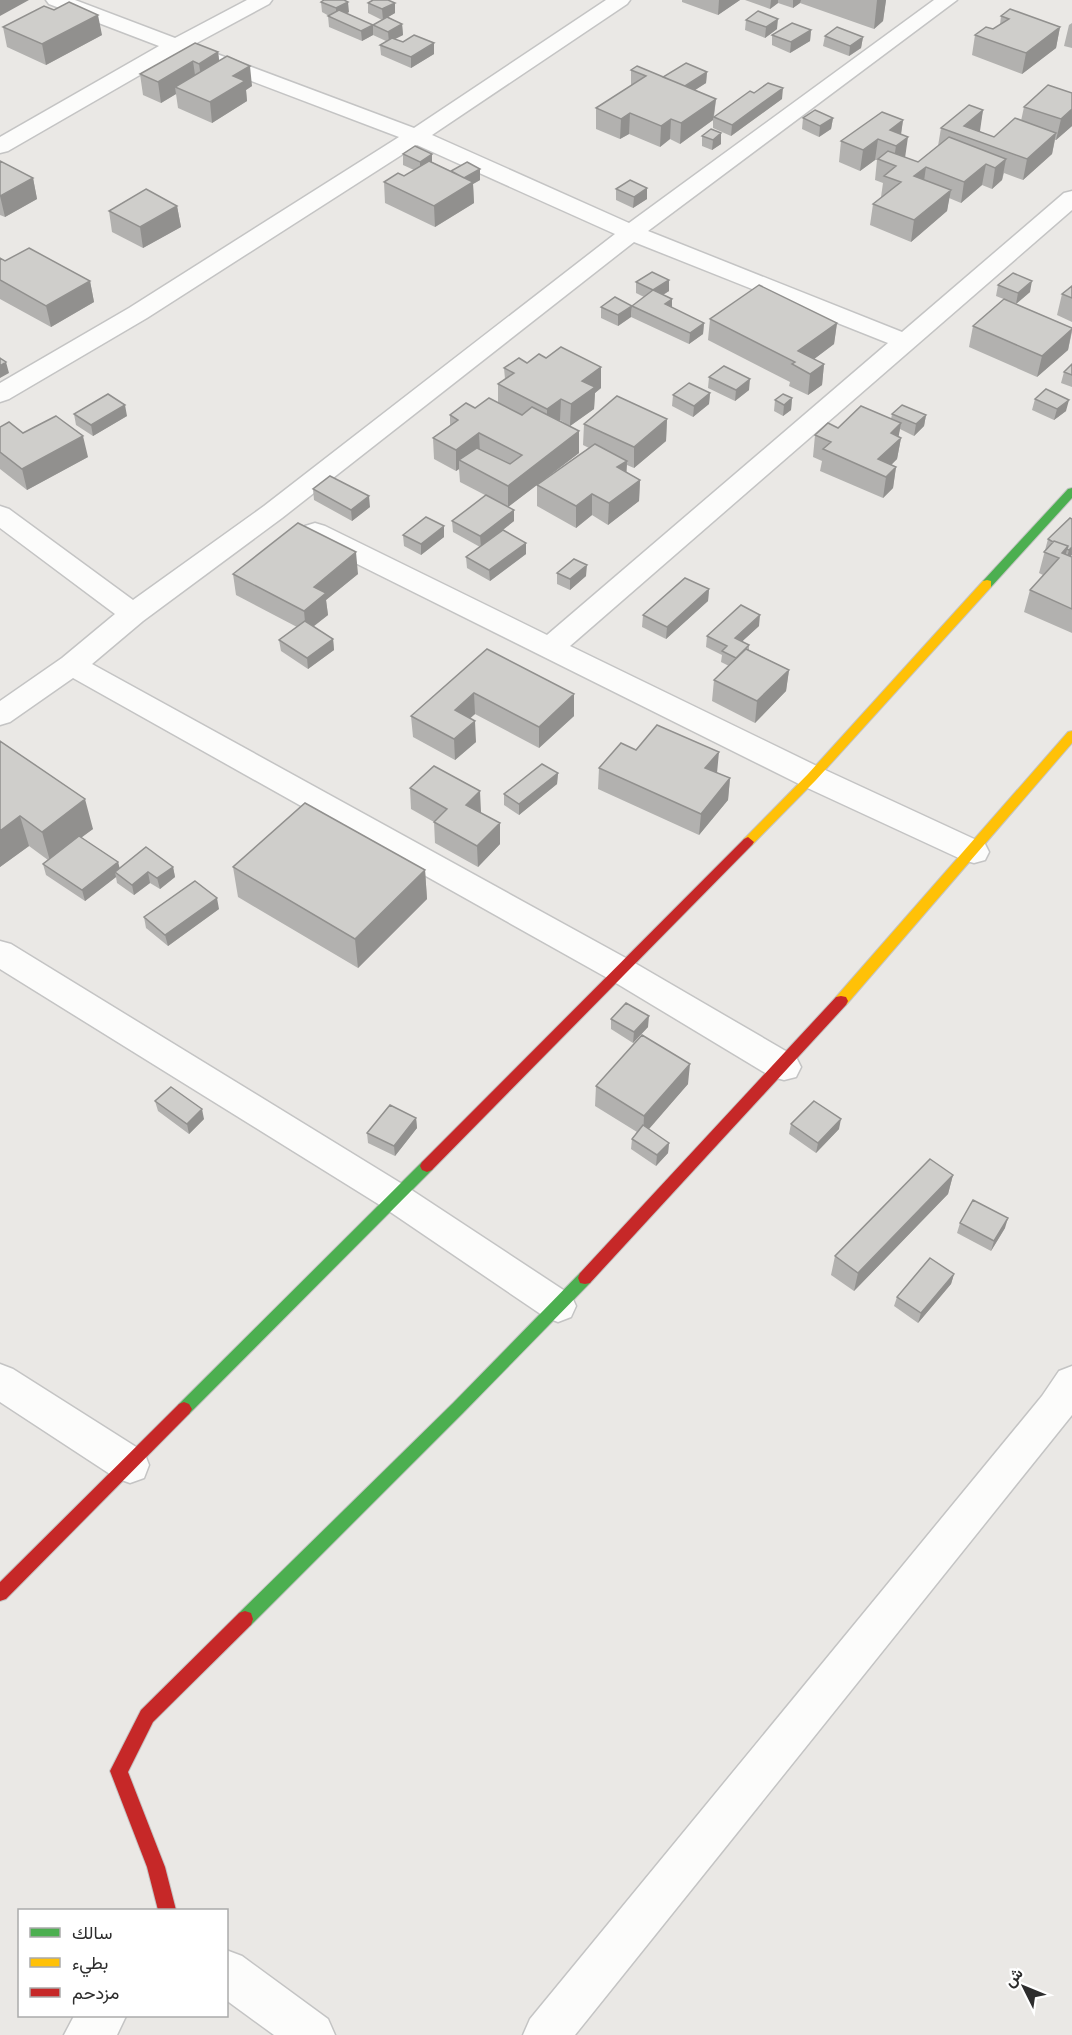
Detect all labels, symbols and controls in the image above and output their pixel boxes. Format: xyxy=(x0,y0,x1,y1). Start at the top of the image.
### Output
legend xyxy=(18,1909,228,2017)
text: سالك xyxy=(72,1921,112,1944)
text: بطيء xyxy=(72,1951,108,1978)
north arrow xyxy=(994,1957,1054,2017)
text: ش xyxy=(999,1963,1027,1991)
text: مزدحم xyxy=(72,1981,119,2005)

